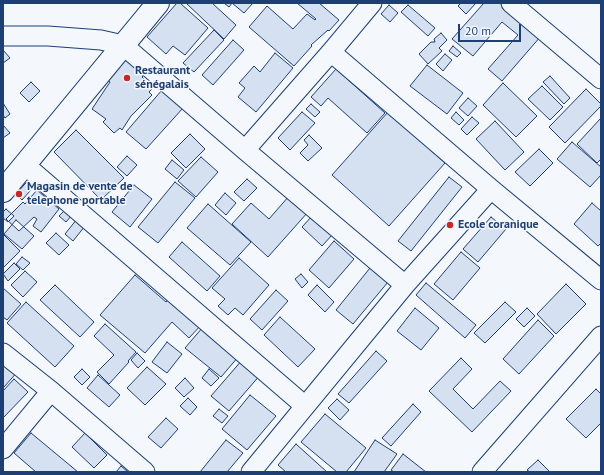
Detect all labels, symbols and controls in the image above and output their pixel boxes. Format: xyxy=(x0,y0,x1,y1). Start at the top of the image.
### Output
scale bar xyxy=(460,16,523,42)
text: 20 m xyxy=(465,23,491,38)
place label: Restaurant sénégalais xyxy=(135,64,190,92)
marker: Restaurant sénégalais xyxy=(122,73,132,83)
place label: Magasin de vente de telephone portable xyxy=(27,180,133,208)
marker: Magasin de vente de telephone portable xyxy=(14,189,24,199)
place label: Ecole coranique xyxy=(458,218,539,232)
marker: Ecole coranique xyxy=(445,220,455,230)

